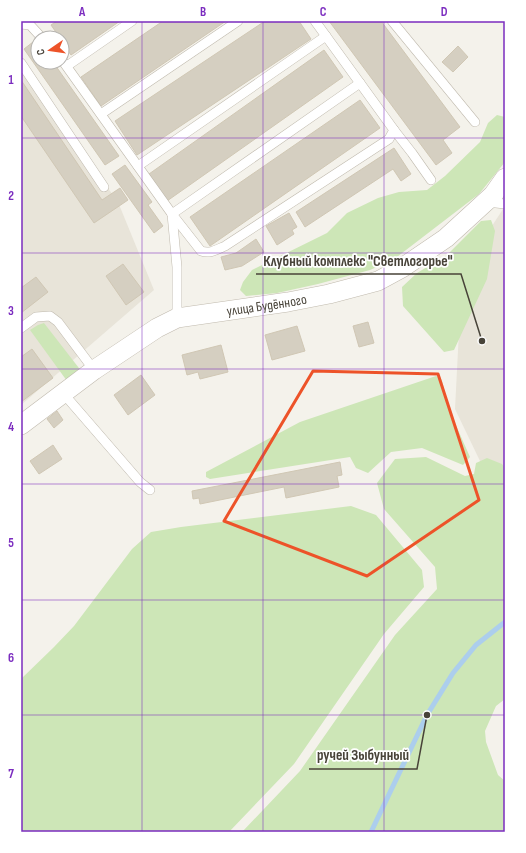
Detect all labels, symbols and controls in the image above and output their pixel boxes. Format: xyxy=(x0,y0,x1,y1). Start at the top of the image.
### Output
text: A xyxy=(78,4,86,20)
text: B xyxy=(200,4,206,20)
text: C xyxy=(320,4,327,20)
text: D xyxy=(441,4,448,20)
north arrow xyxy=(30,30,70,70)
text: С xyxy=(34,48,48,56)
text: 1 xyxy=(8,72,14,88)
text: 2 xyxy=(8,188,14,204)
callout: Клубный комплекс "Светлогорье" xyxy=(256,247,461,274)
text: Клубный комплекс "Светлогорье" xyxy=(263,252,453,271)
street label: улица Будённого xyxy=(225,291,308,320)
text: 3 xyxy=(8,303,14,319)
text: 4 xyxy=(8,419,14,435)
text: 5 xyxy=(8,535,14,551)
text: 6 xyxy=(8,650,14,666)
callout: ручей Зыбунный xyxy=(309,742,417,769)
text: ручей Зыбунный xyxy=(317,746,409,765)
text: 7 xyxy=(8,766,14,782)

